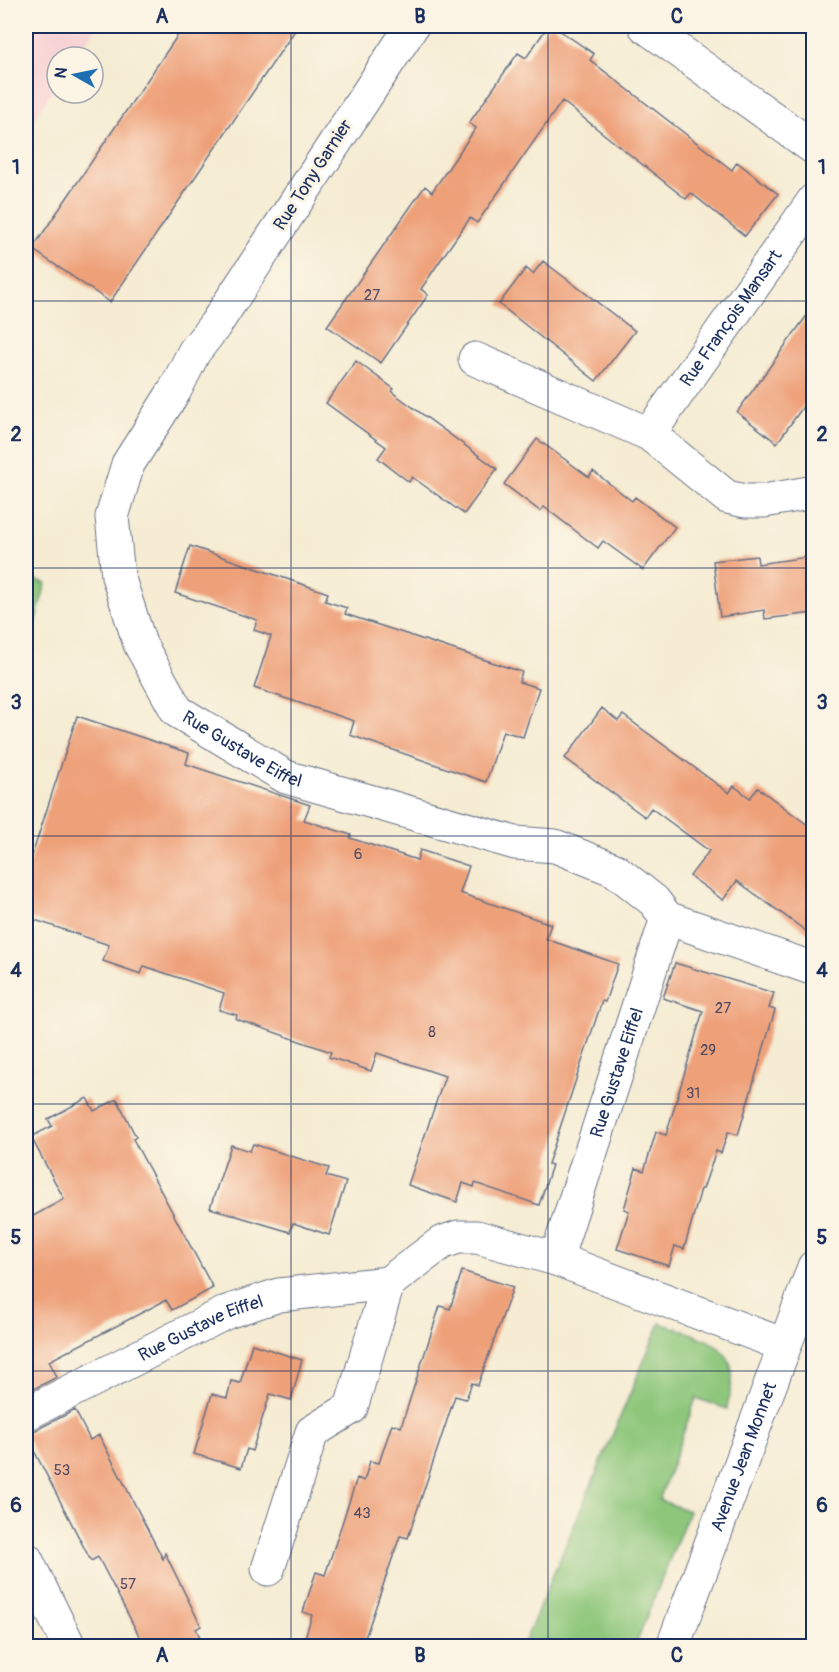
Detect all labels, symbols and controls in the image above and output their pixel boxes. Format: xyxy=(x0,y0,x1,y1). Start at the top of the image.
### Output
text: A xyxy=(156,4,169,29)
text: B xyxy=(414,4,426,29)
text: C xyxy=(671,4,683,29)
north arrow xyxy=(45,45,105,105)
text: N xyxy=(50,66,72,80)
street label: Rue Tony Garnier xyxy=(269,115,358,235)
text: 1 xyxy=(12,155,20,180)
text: 1 xyxy=(818,155,826,180)
street label: Rue François Mansart xyxy=(675,244,787,391)
house number: 27 xyxy=(364,286,380,305)
text: 2 xyxy=(10,422,22,447)
text: 2 xyxy=(816,422,828,447)
text: 3 xyxy=(10,690,22,715)
text: 3 xyxy=(816,690,828,715)
street label: Rue Gustave Eiffel xyxy=(178,705,305,793)
house number: 6 xyxy=(354,845,362,864)
text: 4 xyxy=(10,958,22,983)
text: 4 xyxy=(816,958,828,983)
house number: 27 xyxy=(715,999,731,1018)
street label: Rue Gustave Eiffel xyxy=(585,1005,649,1141)
house number: 8 xyxy=(428,1023,436,1042)
house number: 29 xyxy=(700,1041,716,1060)
house number: 31 xyxy=(686,1084,700,1103)
text: 5 xyxy=(11,1225,22,1250)
text: 5 xyxy=(817,1225,828,1250)
street label: Rue Gustave Eiffel xyxy=(134,1289,266,1367)
street label: Avenue Jean Monnet xyxy=(705,1378,782,1535)
house number: 53 xyxy=(54,1461,70,1480)
text: 6 xyxy=(10,1493,22,1518)
text: 6 xyxy=(816,1493,828,1518)
house number: 43 xyxy=(353,1504,371,1523)
house number: 57 xyxy=(120,1575,136,1594)
text: A xyxy=(156,1643,169,1668)
text: B xyxy=(414,1643,426,1668)
text: C xyxy=(671,1643,683,1668)

